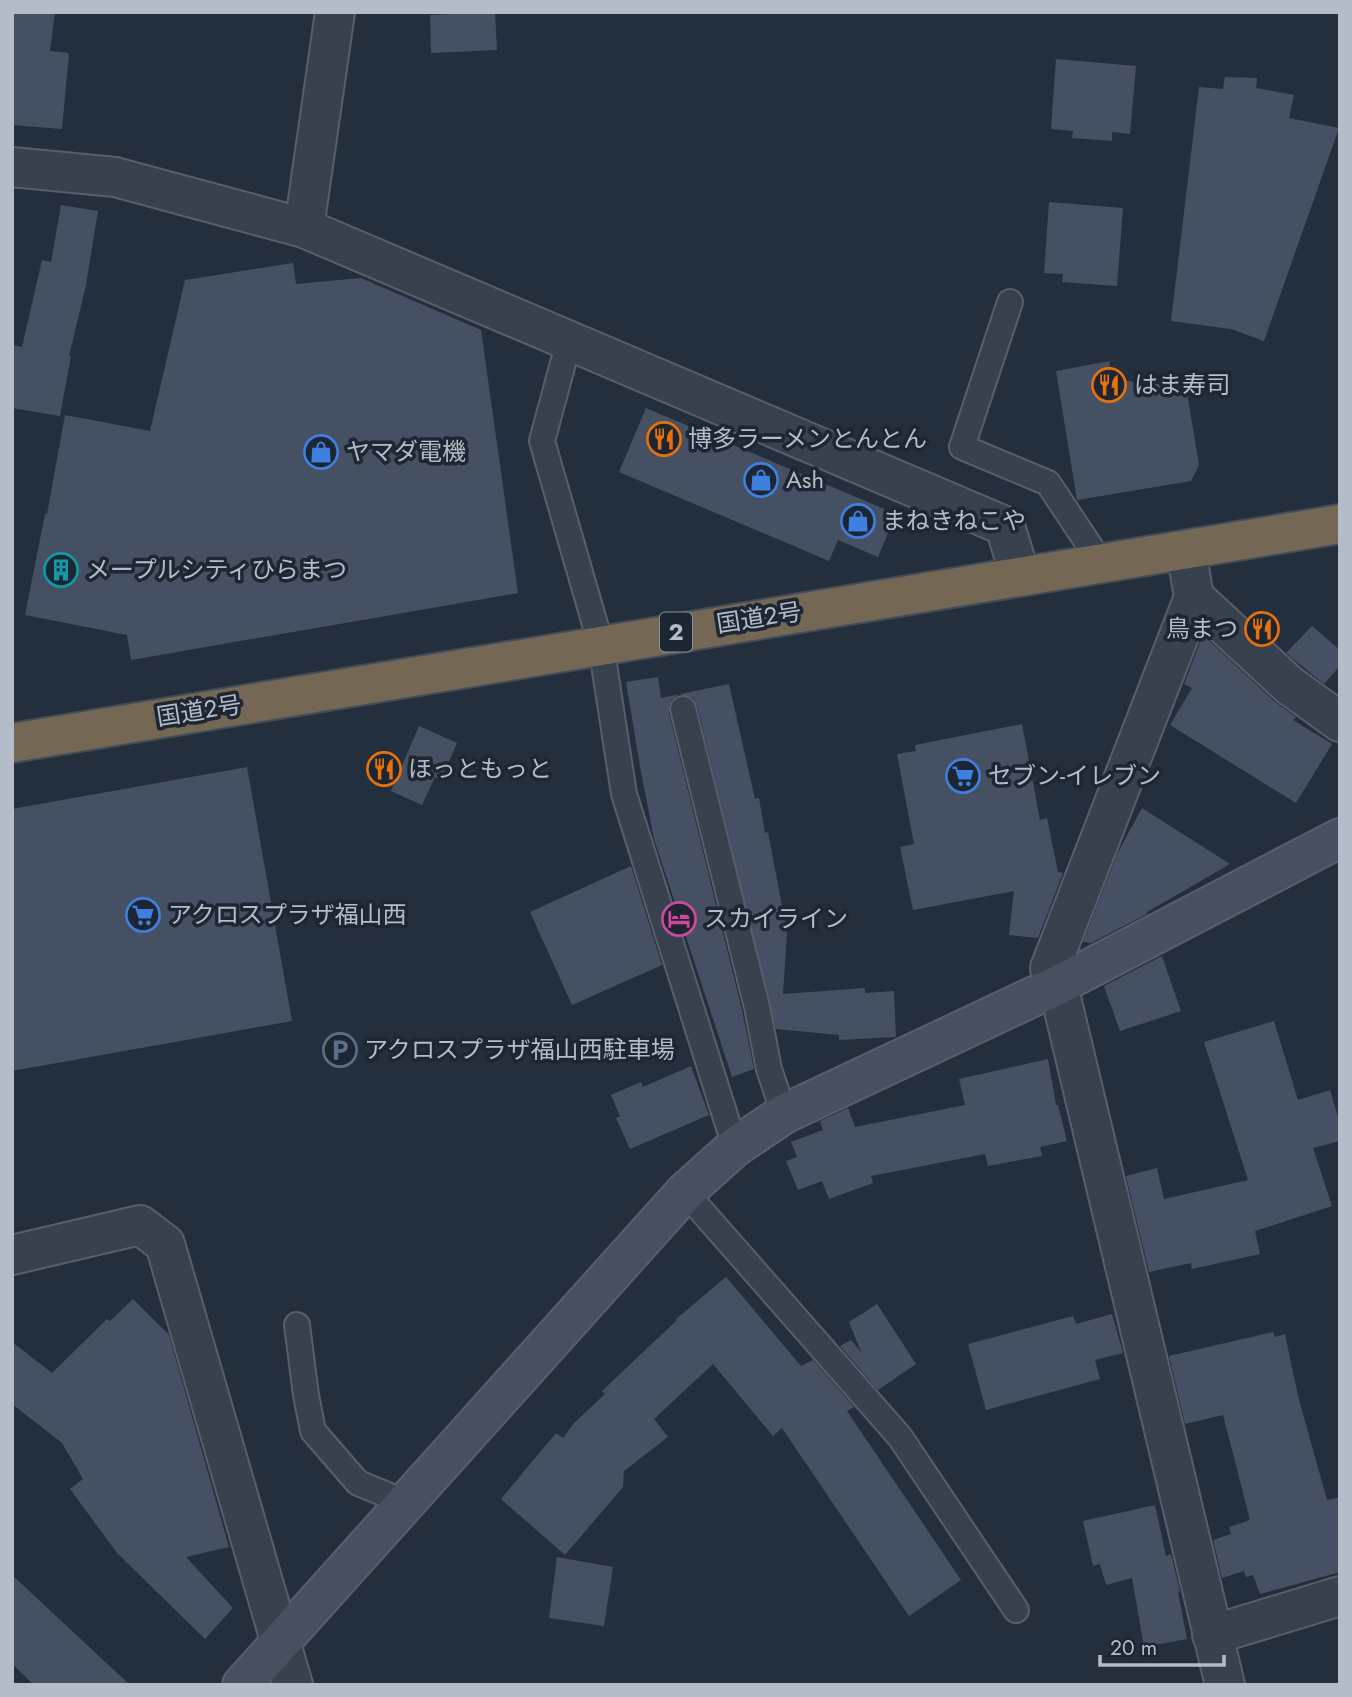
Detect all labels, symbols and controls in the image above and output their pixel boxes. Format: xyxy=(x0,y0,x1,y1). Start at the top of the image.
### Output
restaurant icon: はま寿司 xyxy=(1090,366,1128,404)
place label: はま寿司 xyxy=(1134,367,1230,402)
restaurant icon: 博多ラーメンとんとん xyxy=(645,420,683,458)
place label: 博多ラーメンとんとん xyxy=(688,421,927,456)
shop icon: ヤマダ電機 xyxy=(302,433,340,471)
place label: ヤマダ電機 xyxy=(346,434,466,469)
shop icon: Ash xyxy=(742,461,780,499)
place label: Ash xyxy=(786,462,824,497)
shop icon: まねきねこや xyxy=(839,502,877,540)
place label: まねきねこや xyxy=(882,503,1026,538)
building icon: メープルシティひらまつ xyxy=(42,551,80,589)
place label: メープルシティひらまつ xyxy=(86,552,347,587)
street label: 国道2号 xyxy=(714,594,804,641)
restaurant icon: 鳥まつ xyxy=(1243,610,1281,648)
place label: 鳥まつ xyxy=(1166,611,1238,646)
road number: 2 xyxy=(660,612,692,652)
street label: 国道2号 xyxy=(154,687,244,734)
restaurant icon: ほっともっと xyxy=(365,750,403,788)
place label: ほっともっと xyxy=(408,751,552,786)
supermarket icon: セブン-イレブン xyxy=(944,757,982,795)
place label: セブン-イレブン xyxy=(988,758,1161,793)
supermarket icon: アクロスプラザ福山西 xyxy=(124,896,162,934)
place label: アクロスプラザ福山西 xyxy=(168,897,407,932)
hotel icon: スカイライン xyxy=(660,900,698,938)
place label: スカイライン xyxy=(704,901,848,936)
parking icon: アクロスプラザ福山西駐車場 xyxy=(321,1031,359,1069)
place label: アクロスプラザ福山西駐車場 xyxy=(364,1032,675,1067)
scale bar xyxy=(1100,1624,1224,1668)
text: 20 m xyxy=(1110,1633,1157,1663)

